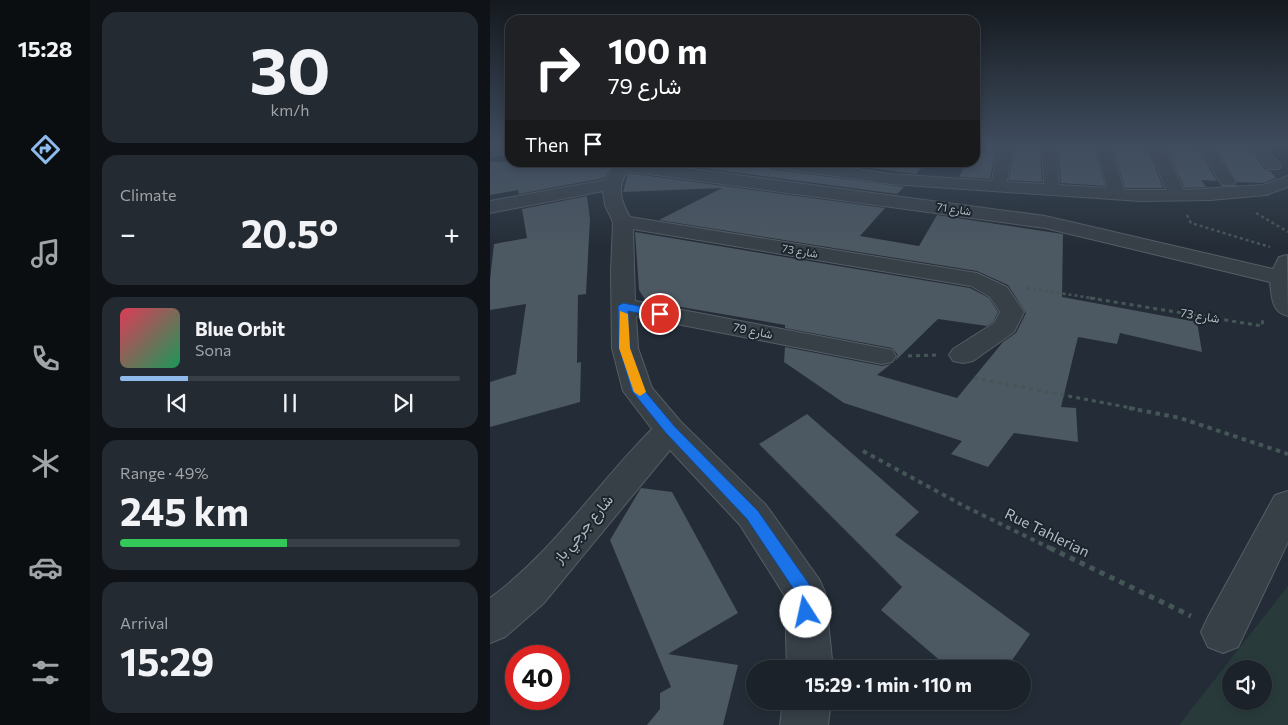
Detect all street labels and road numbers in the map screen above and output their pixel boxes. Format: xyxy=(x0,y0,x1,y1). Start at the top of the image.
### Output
street label: شارع 71 xyxy=(936,200,972,219)
street label: شارع 73 xyxy=(781,241,819,262)
street label: شارع 73 xyxy=(1179,305,1221,328)
street label: شارع 79 xyxy=(732,319,774,344)
street label: شارع جرجي باز xyxy=(548,490,620,570)
street label: Rue Tahlerian xyxy=(1002,504,1093,560)

